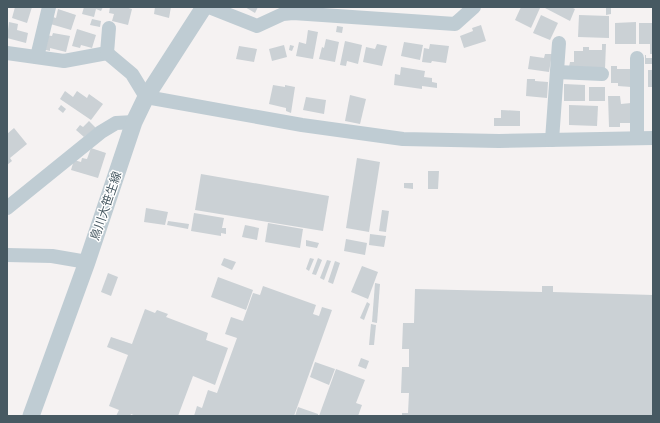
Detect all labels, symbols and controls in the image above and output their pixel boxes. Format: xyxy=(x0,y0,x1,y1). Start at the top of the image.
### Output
street label: 鳥川大笹生線 xyxy=(88,170,124,242)

